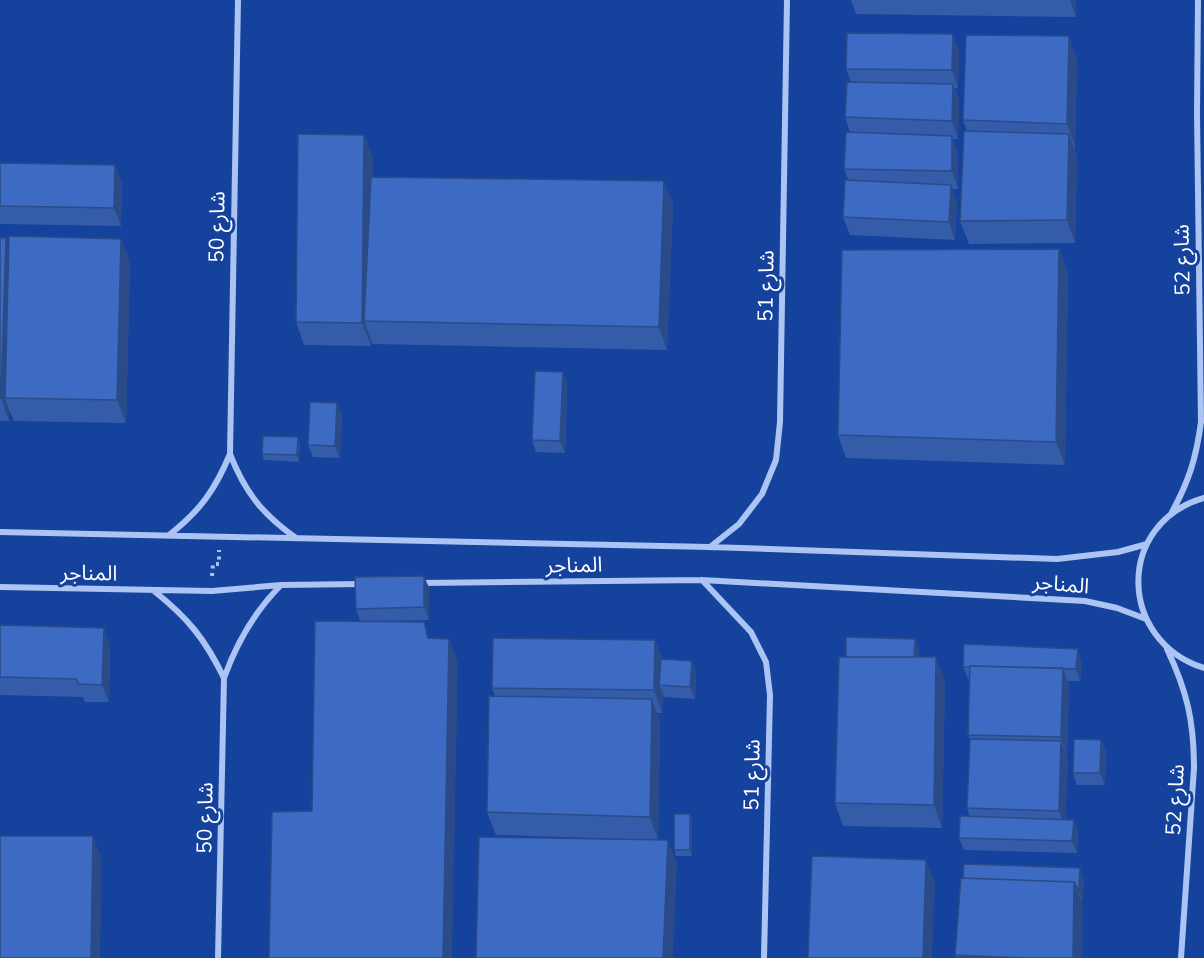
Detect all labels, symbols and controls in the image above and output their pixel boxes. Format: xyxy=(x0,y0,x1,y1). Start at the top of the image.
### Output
street label: شارع 50 xyxy=(202,191,233,263)
street label: شارع 52 xyxy=(1167,224,1198,296)
street label: شارع 51 xyxy=(751,250,782,322)
street label: المناجر xyxy=(544,551,603,580)
street label: المناجر xyxy=(59,558,118,587)
street label: المناجر xyxy=(1031,567,1090,600)
street label: شارع 51 xyxy=(737,739,768,811)
street label: شارع 52 xyxy=(1159,764,1192,837)
street label: شارع 50 xyxy=(190,782,221,854)

